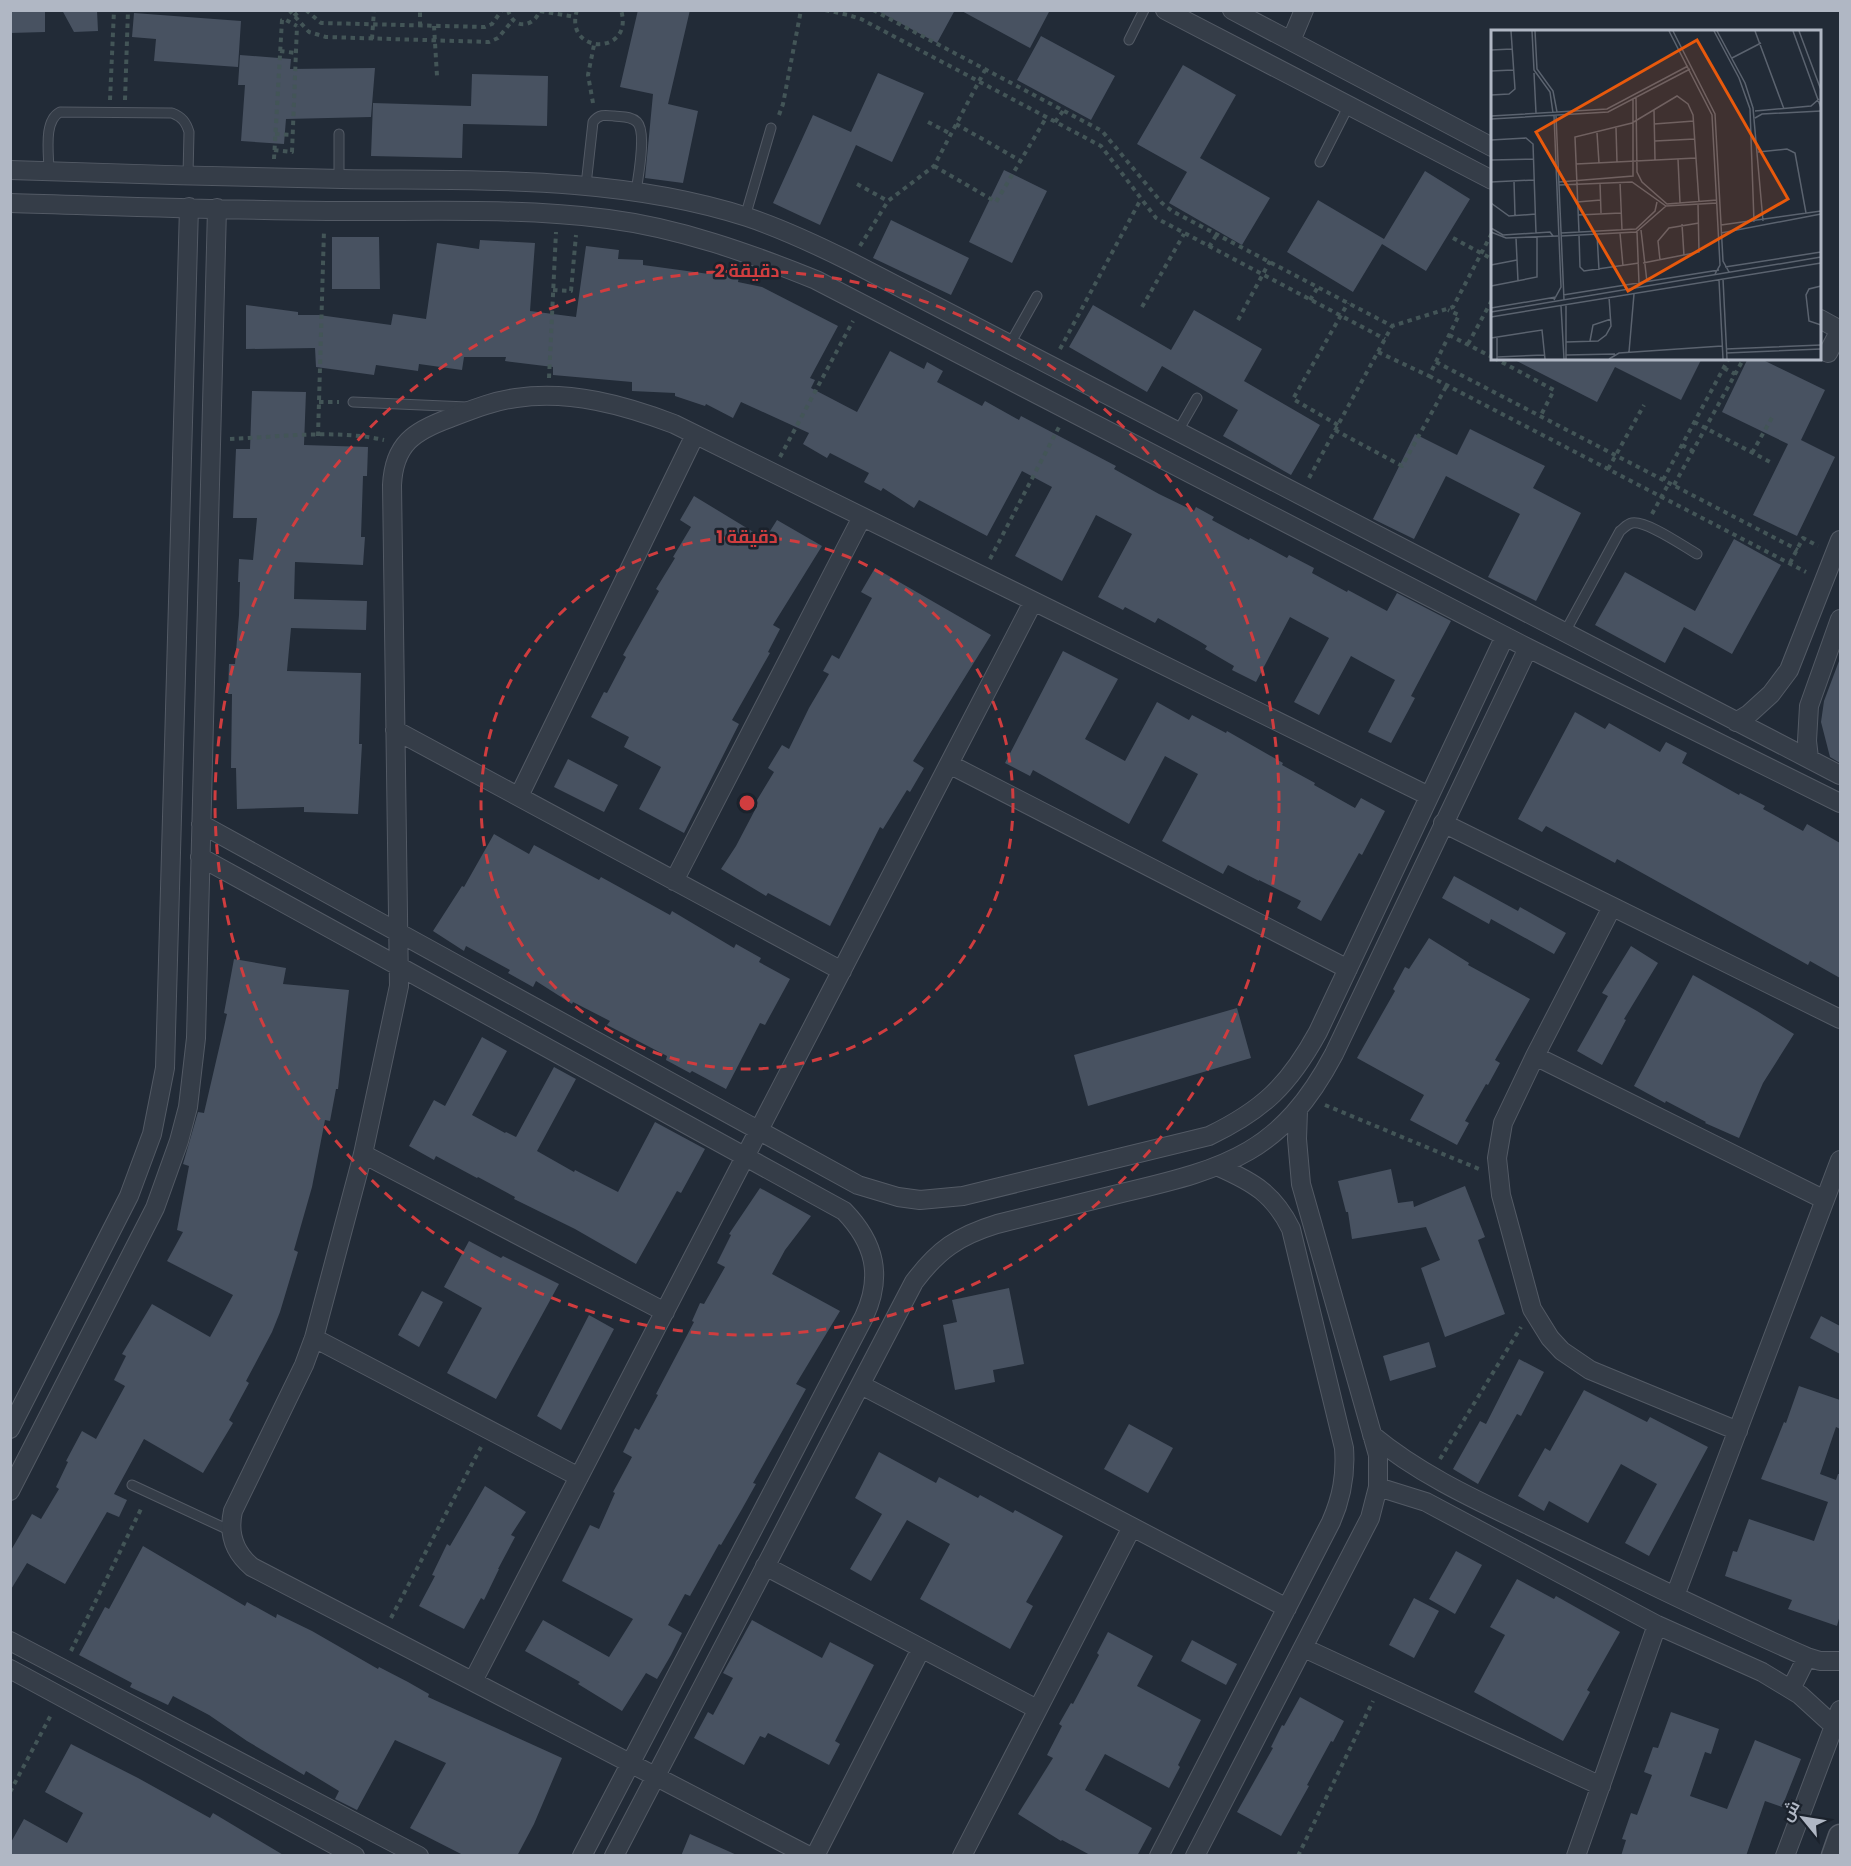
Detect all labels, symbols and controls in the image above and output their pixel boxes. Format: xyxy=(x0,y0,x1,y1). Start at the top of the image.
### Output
inset map xyxy=(1491,30,1821,360)
text: 2 دقيقة xyxy=(715,258,780,283)
text: 1 دقيقة xyxy=(716,524,778,549)
centre of rings xyxy=(737,793,757,813)
north arrow xyxy=(1773,1788,1833,1848)
text: ش xyxy=(1775,1796,1806,1825)

